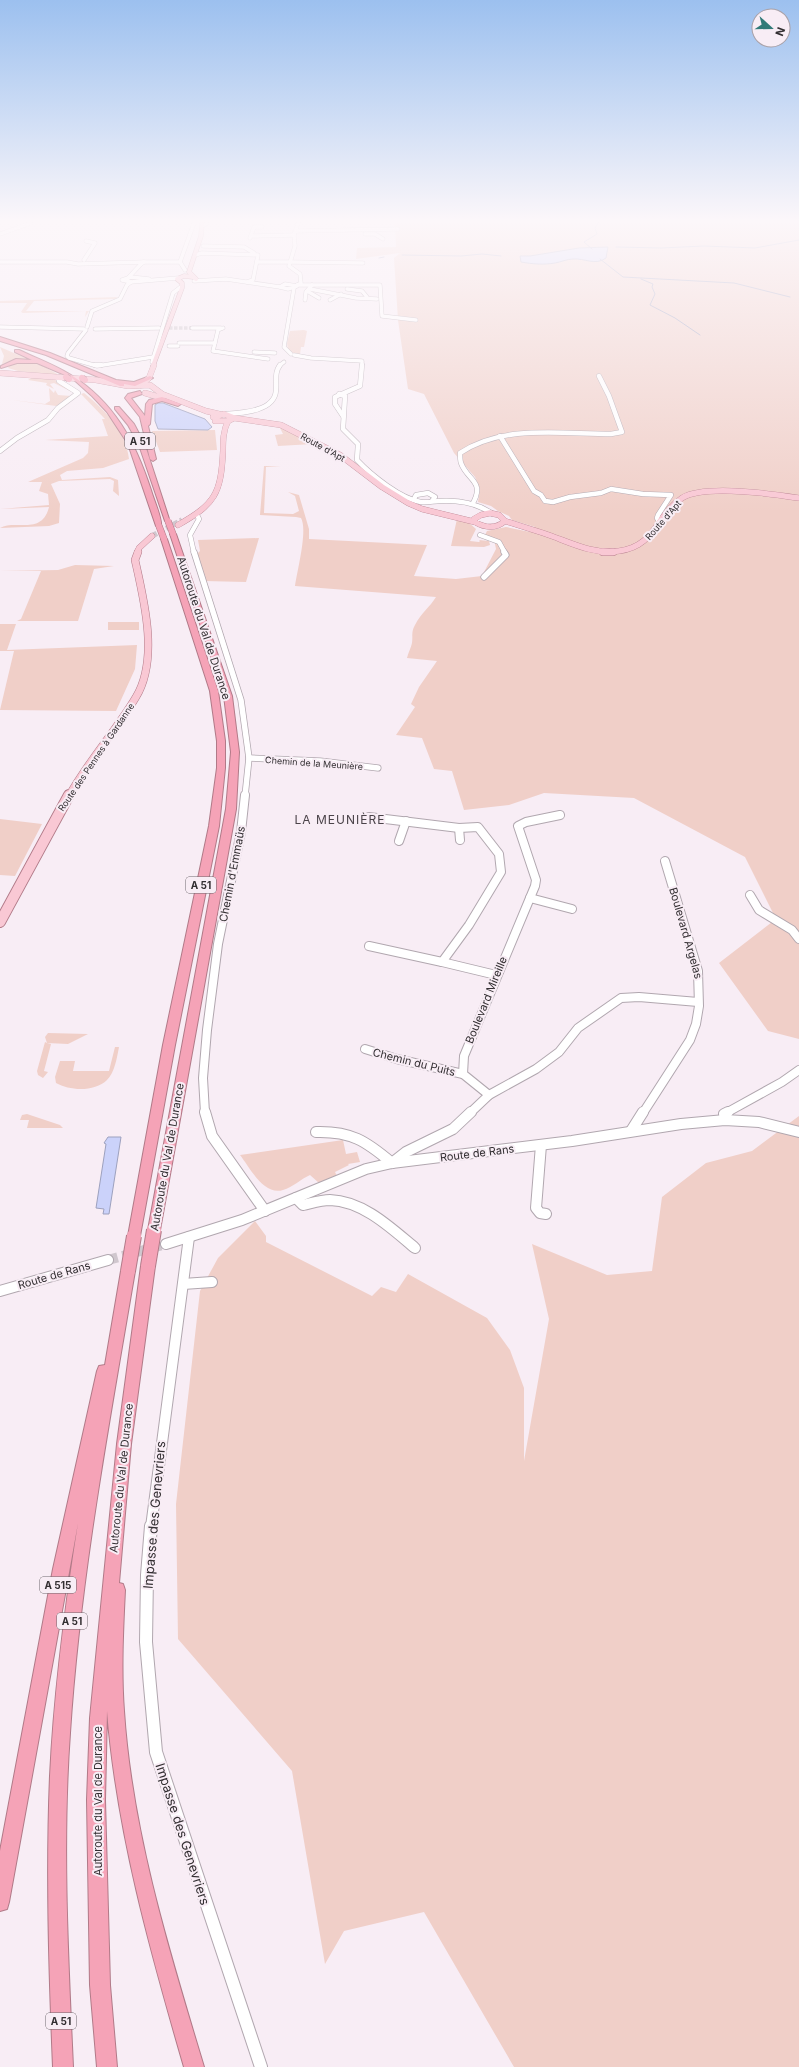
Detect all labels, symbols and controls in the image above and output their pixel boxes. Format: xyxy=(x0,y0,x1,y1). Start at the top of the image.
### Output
north arrow xyxy=(751,8,791,48)
text: N xyxy=(772,25,788,38)
street label: Route d'Apt xyxy=(299,430,347,464)
road number: A 51 xyxy=(125,433,155,449)
street label: Route d'Apt xyxy=(643,498,683,542)
street label: Autoroute du Val de Durance xyxy=(174,555,234,701)
street label: Route des Pennes à Gardanne xyxy=(56,701,136,813)
street label: Chemin de la Meunière xyxy=(265,754,363,772)
district label: LA MEUNIÈRE xyxy=(295,812,385,827)
street label: Chemin d'Emmaüs xyxy=(216,825,248,923)
road number: A 51 xyxy=(186,877,216,893)
street label: Boulevard Argelas xyxy=(666,886,706,981)
street label: Boulevard Mireille xyxy=(462,954,510,1046)
street label: Chemin du Puits xyxy=(371,1045,457,1079)
street label: Autoroute du Val de Durance xyxy=(147,1082,187,1232)
street label: Route de Rans xyxy=(439,1141,515,1165)
street label: Route de Rans xyxy=(16,1258,92,1292)
street label: Autoroute du Val de Durance xyxy=(106,1403,136,1553)
street label: Impasse des Genevriers xyxy=(140,1440,168,1590)
road number: A 515 xyxy=(40,1577,76,1593)
road number: A 51 xyxy=(57,1613,87,1629)
street label: Autoroute du Val de Durance xyxy=(91,1726,105,1876)
street label: Impasse des Genevriers xyxy=(152,1761,214,1907)
road number: A 51 xyxy=(46,2013,76,2029)

